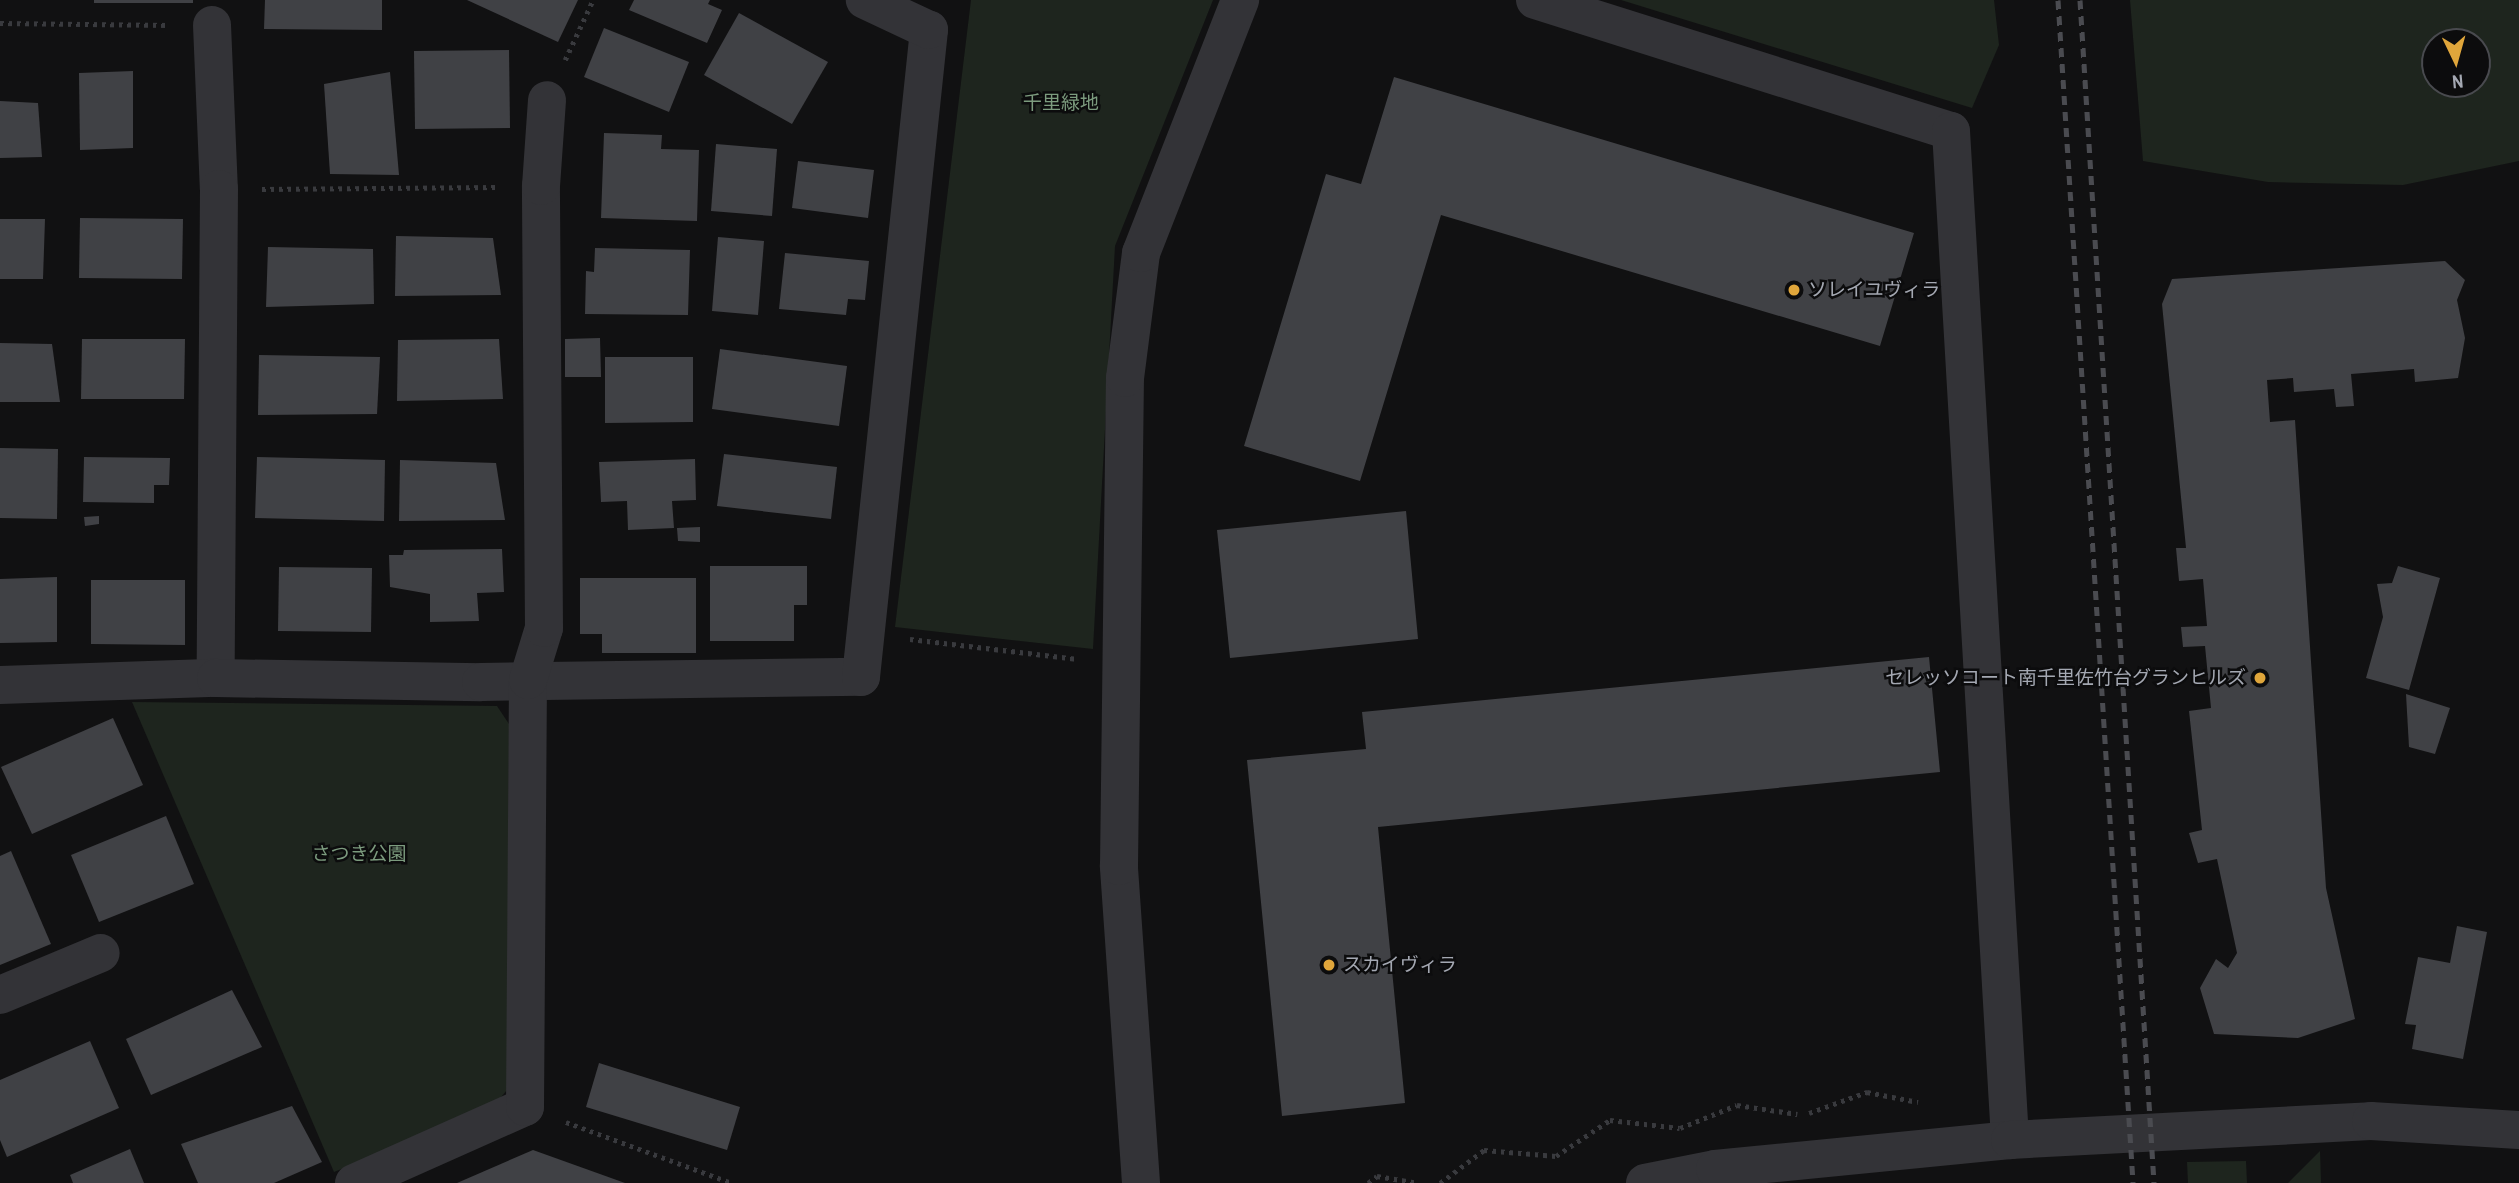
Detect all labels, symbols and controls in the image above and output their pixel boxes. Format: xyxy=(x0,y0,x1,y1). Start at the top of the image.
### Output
north arrow xyxy=(2421,28,2491,98)
text: N xyxy=(2451,68,2464,95)
park label: 千里緑地 xyxy=(1023,92,1099,114)
place label: ソレイユヴィラ xyxy=(1808,279,1941,301)
marker: ソレイユヴィラ xyxy=(1786,282,1802,298)
place label: セレッソコート南千里佐竹台グランヒルズ xyxy=(1885,667,2246,689)
marker: セレッソコート南千里佐竹台グランヒルズ xyxy=(2252,670,2268,686)
park label: さつき公園 xyxy=(312,843,406,865)
place label: スカイヴィラ xyxy=(1343,954,1457,976)
marker: スカイヴィラ xyxy=(1321,957,1337,973)

